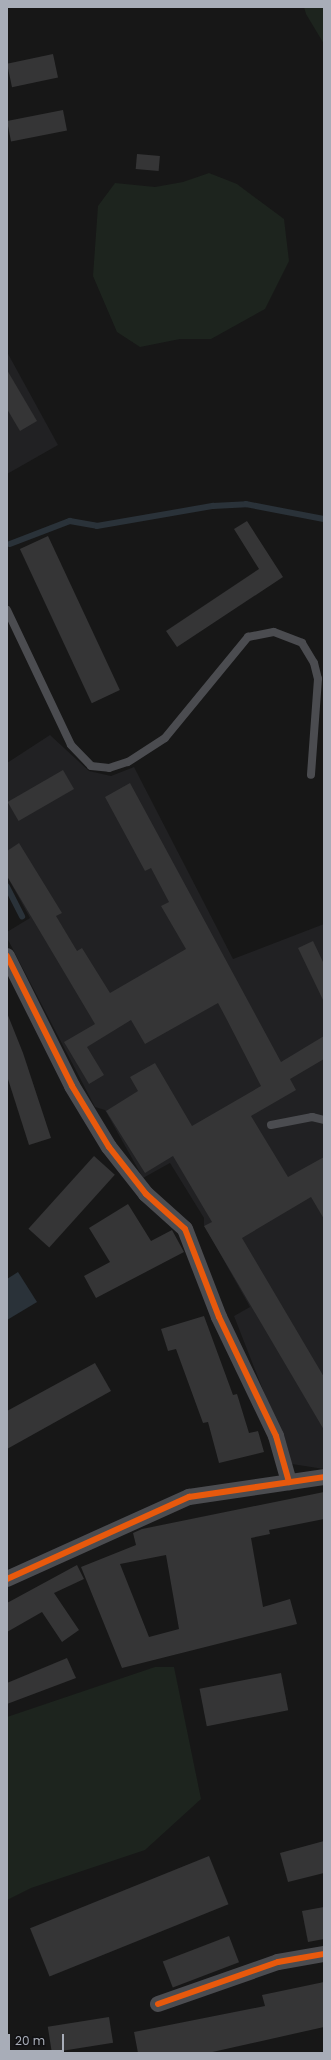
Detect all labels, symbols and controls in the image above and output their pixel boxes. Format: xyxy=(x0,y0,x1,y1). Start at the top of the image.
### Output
scale bar xyxy=(10,2026,66,2052)
text: 20 m xyxy=(15,2032,45,2049)

